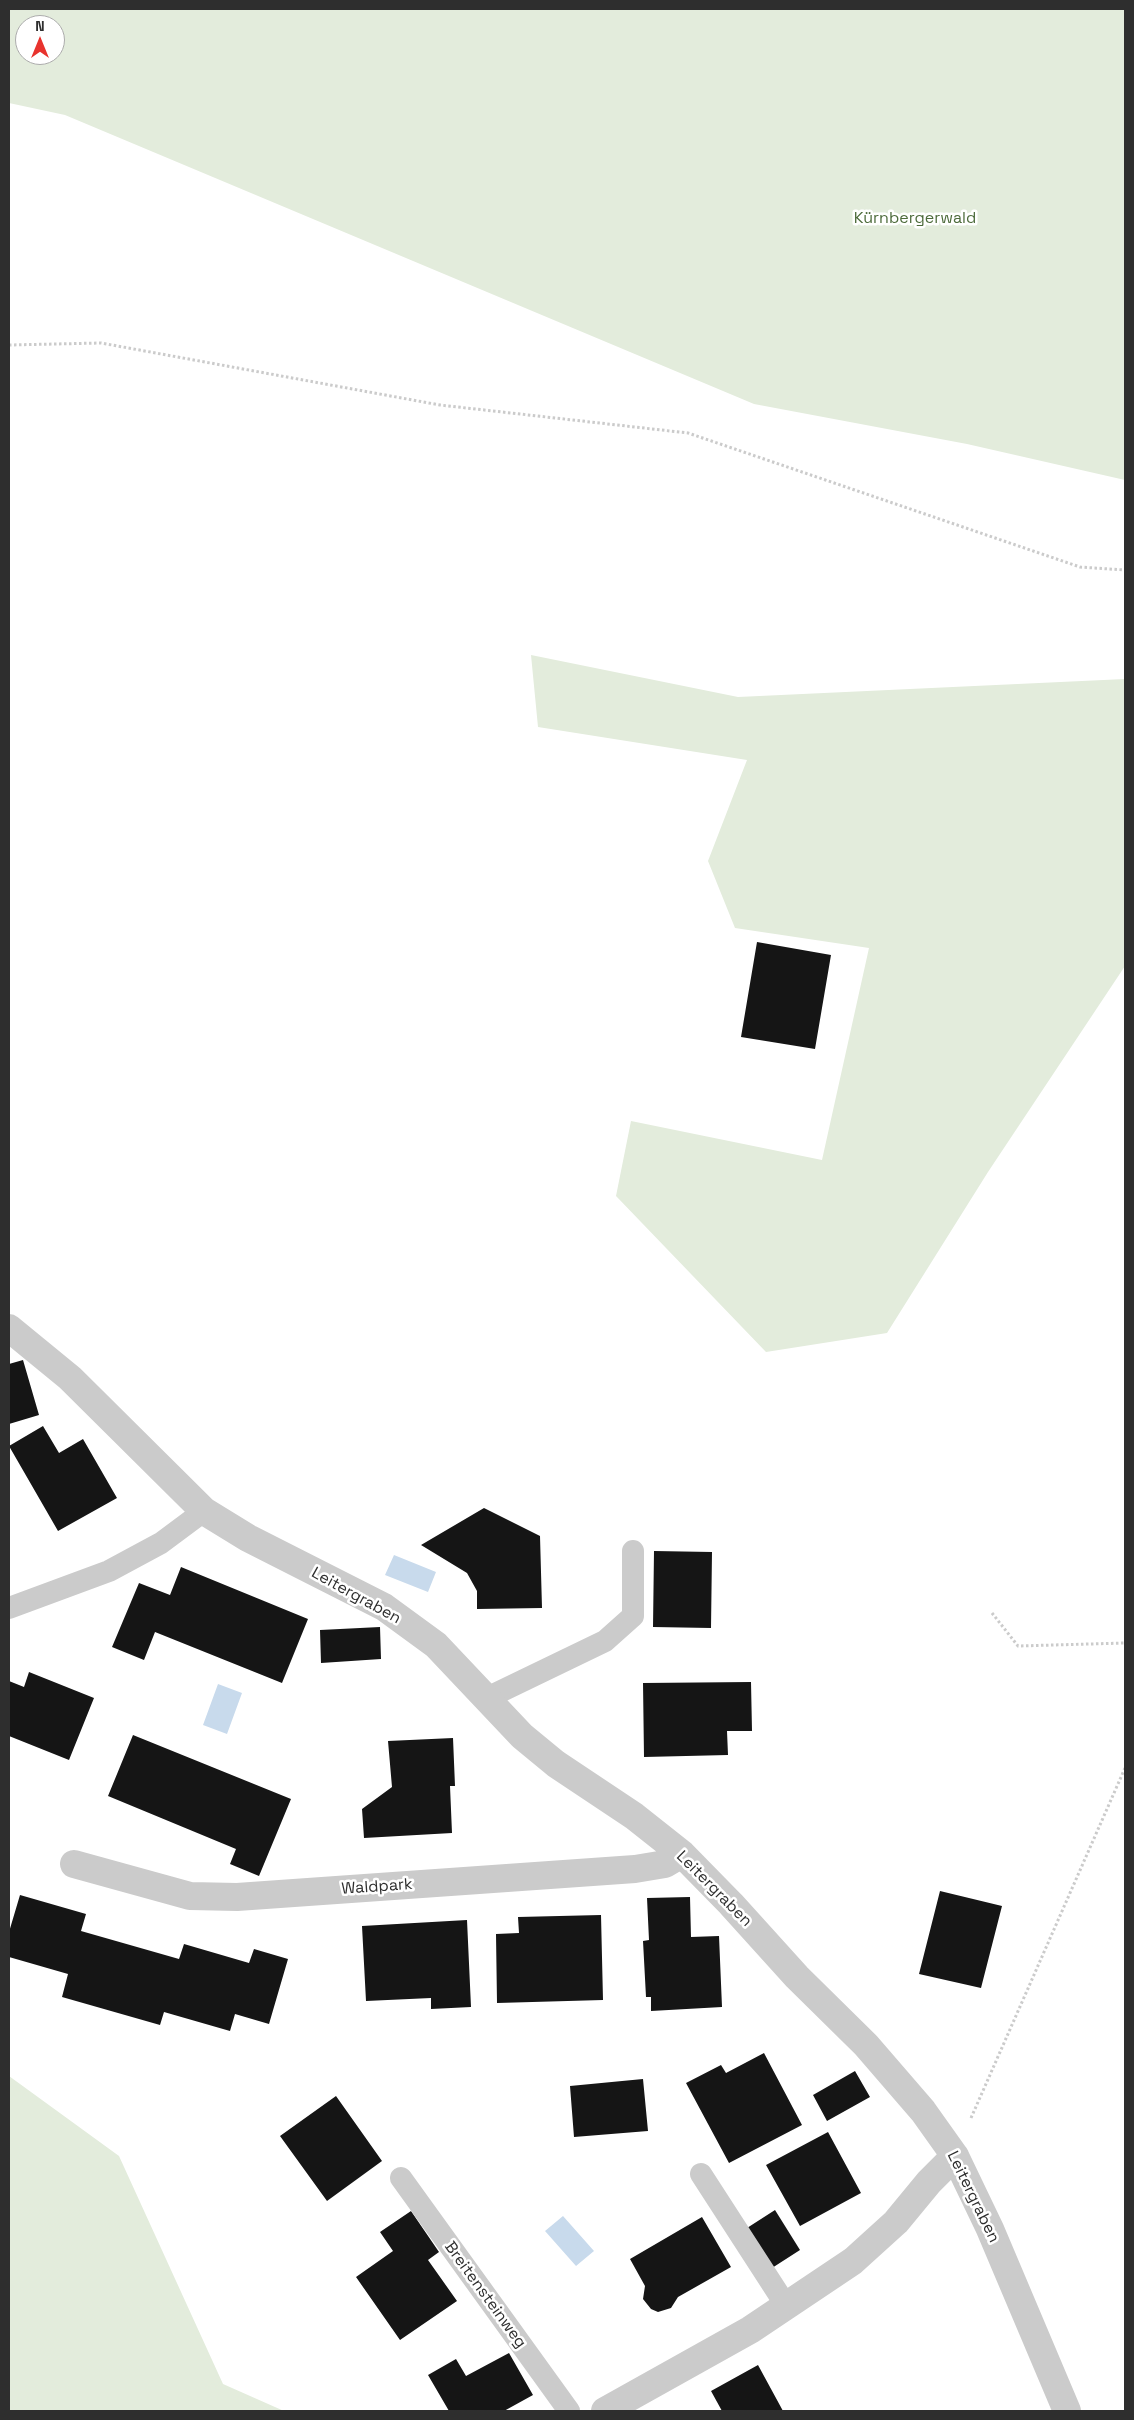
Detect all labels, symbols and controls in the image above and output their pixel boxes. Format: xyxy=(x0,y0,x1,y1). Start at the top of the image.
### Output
north arrow xyxy=(15,15,65,65)
text: N xyxy=(35,17,45,35)
park label: Kürnbergerwald xyxy=(854,209,976,229)
street label: Leitergraben xyxy=(308,1564,404,1628)
street label: Leitergraben xyxy=(672,1847,756,1931)
street label: Waldpark xyxy=(341,1875,413,1899)
street label: Leitergraben xyxy=(943,2148,1003,2246)
street label: Breitensteinweg xyxy=(440,2238,530,2352)

